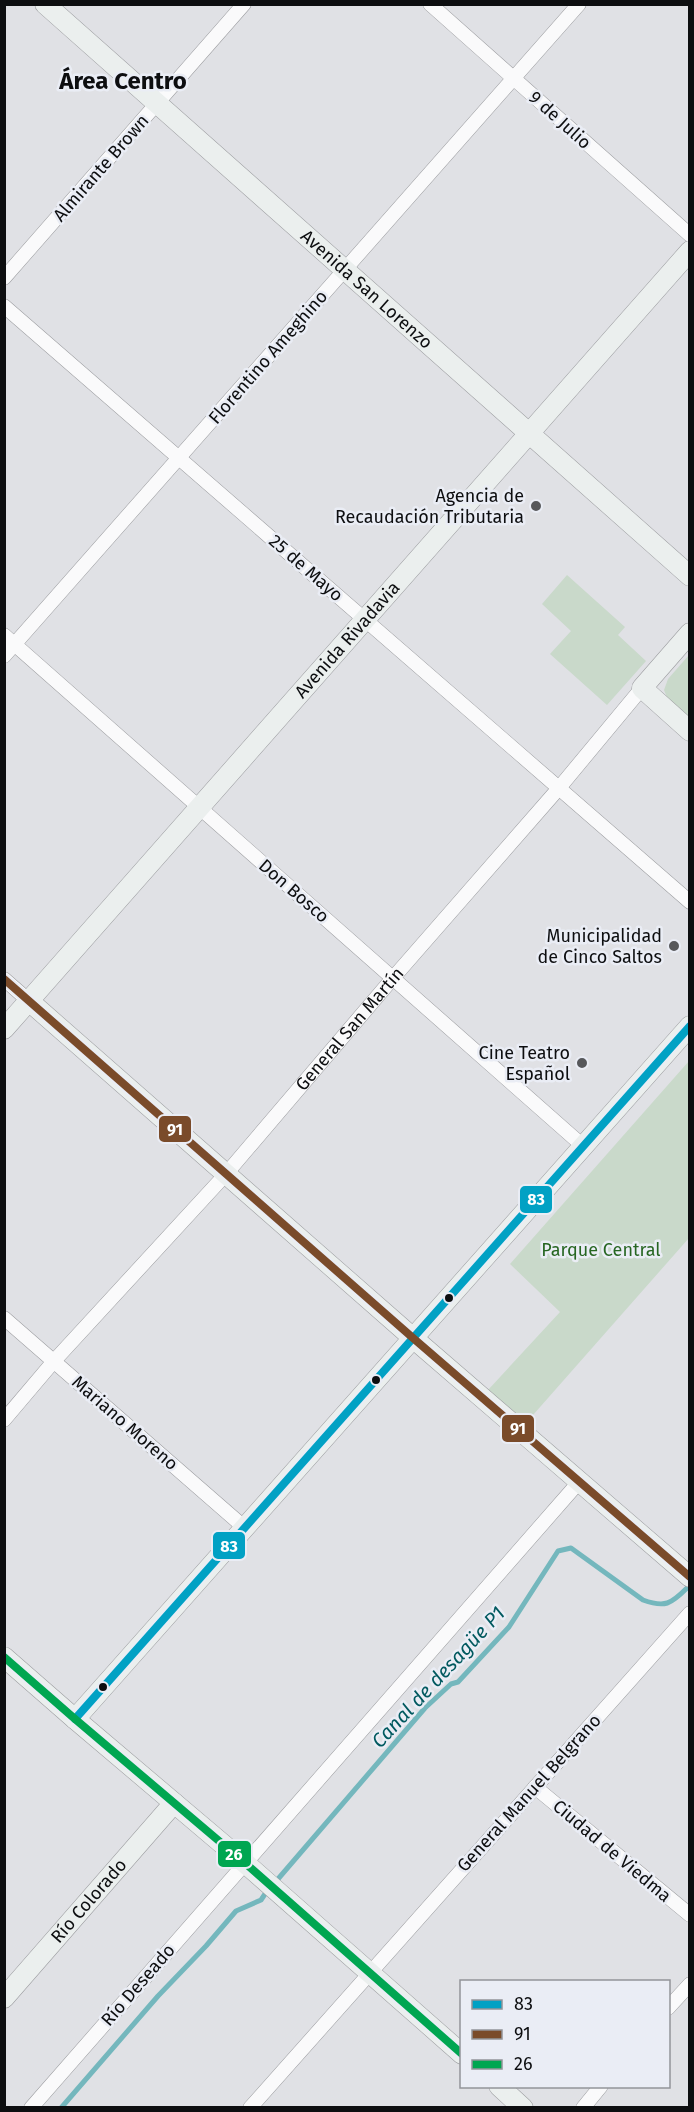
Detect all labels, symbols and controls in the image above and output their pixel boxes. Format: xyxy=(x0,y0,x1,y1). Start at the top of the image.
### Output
district label: Área Centro xyxy=(58,66,187,95)
street label: 9 de Julio xyxy=(524,86,596,154)
street label: Almirante Brown xyxy=(48,110,154,226)
street label: Avenida San Lorenzo xyxy=(296,225,437,354)
street label: Florentino Ameghino xyxy=(204,286,332,428)
place label: Agencia de Recaudación Tributaria xyxy=(335,485,524,528)
marker: Agencia de Recaudación Tributaria xyxy=(529,499,543,513)
street label: 25 de Mayo xyxy=(264,530,348,606)
street label: Avenida Rivadavia xyxy=(290,577,405,703)
street label: Don Bosco xyxy=(254,854,334,928)
place label: Municipalidad de Cinco Saltos xyxy=(538,925,662,968)
marker: Municipalidad de Cinco Saltos xyxy=(667,939,681,953)
street label: General San Martín xyxy=(291,963,408,1095)
place label: Cine Teatro Español xyxy=(479,1042,570,1085)
marker: Cine Teatro Español xyxy=(575,1056,589,1070)
line badge: 91 xyxy=(158,1115,192,1143)
text: 91 xyxy=(167,1120,183,1139)
line badge: 83 xyxy=(519,1185,553,1214)
text: 83 xyxy=(527,1190,545,1209)
park label: Parque Central xyxy=(541,1239,661,1261)
unlabelled marker xyxy=(443,1292,455,1304)
street label: Mariano Moreno xyxy=(68,1371,182,1475)
unlabelled marker xyxy=(370,1374,382,1386)
line badge: 91 xyxy=(501,1414,535,1443)
text: 91 xyxy=(510,1419,526,1438)
line badge: 83 xyxy=(212,1531,246,1560)
text: 83 xyxy=(220,1537,238,1556)
water label: Canal de desagüe P1 xyxy=(366,1601,510,1753)
unlabelled marker xyxy=(97,1681,109,1693)
street label: General Manuel Belgrano xyxy=(452,1710,606,1876)
street label: Ciudad de Viedma xyxy=(548,1795,676,1907)
line badge: 26 xyxy=(217,1840,252,1868)
text: 26 xyxy=(225,1845,243,1864)
street label: Río Colorado xyxy=(46,1854,131,1947)
street label: Río Deseado xyxy=(96,1939,180,2031)
legend xyxy=(460,1980,670,2088)
text: 83 xyxy=(514,1993,533,2015)
text: 91 xyxy=(514,2023,531,2045)
text: 26 xyxy=(514,2053,533,2075)

